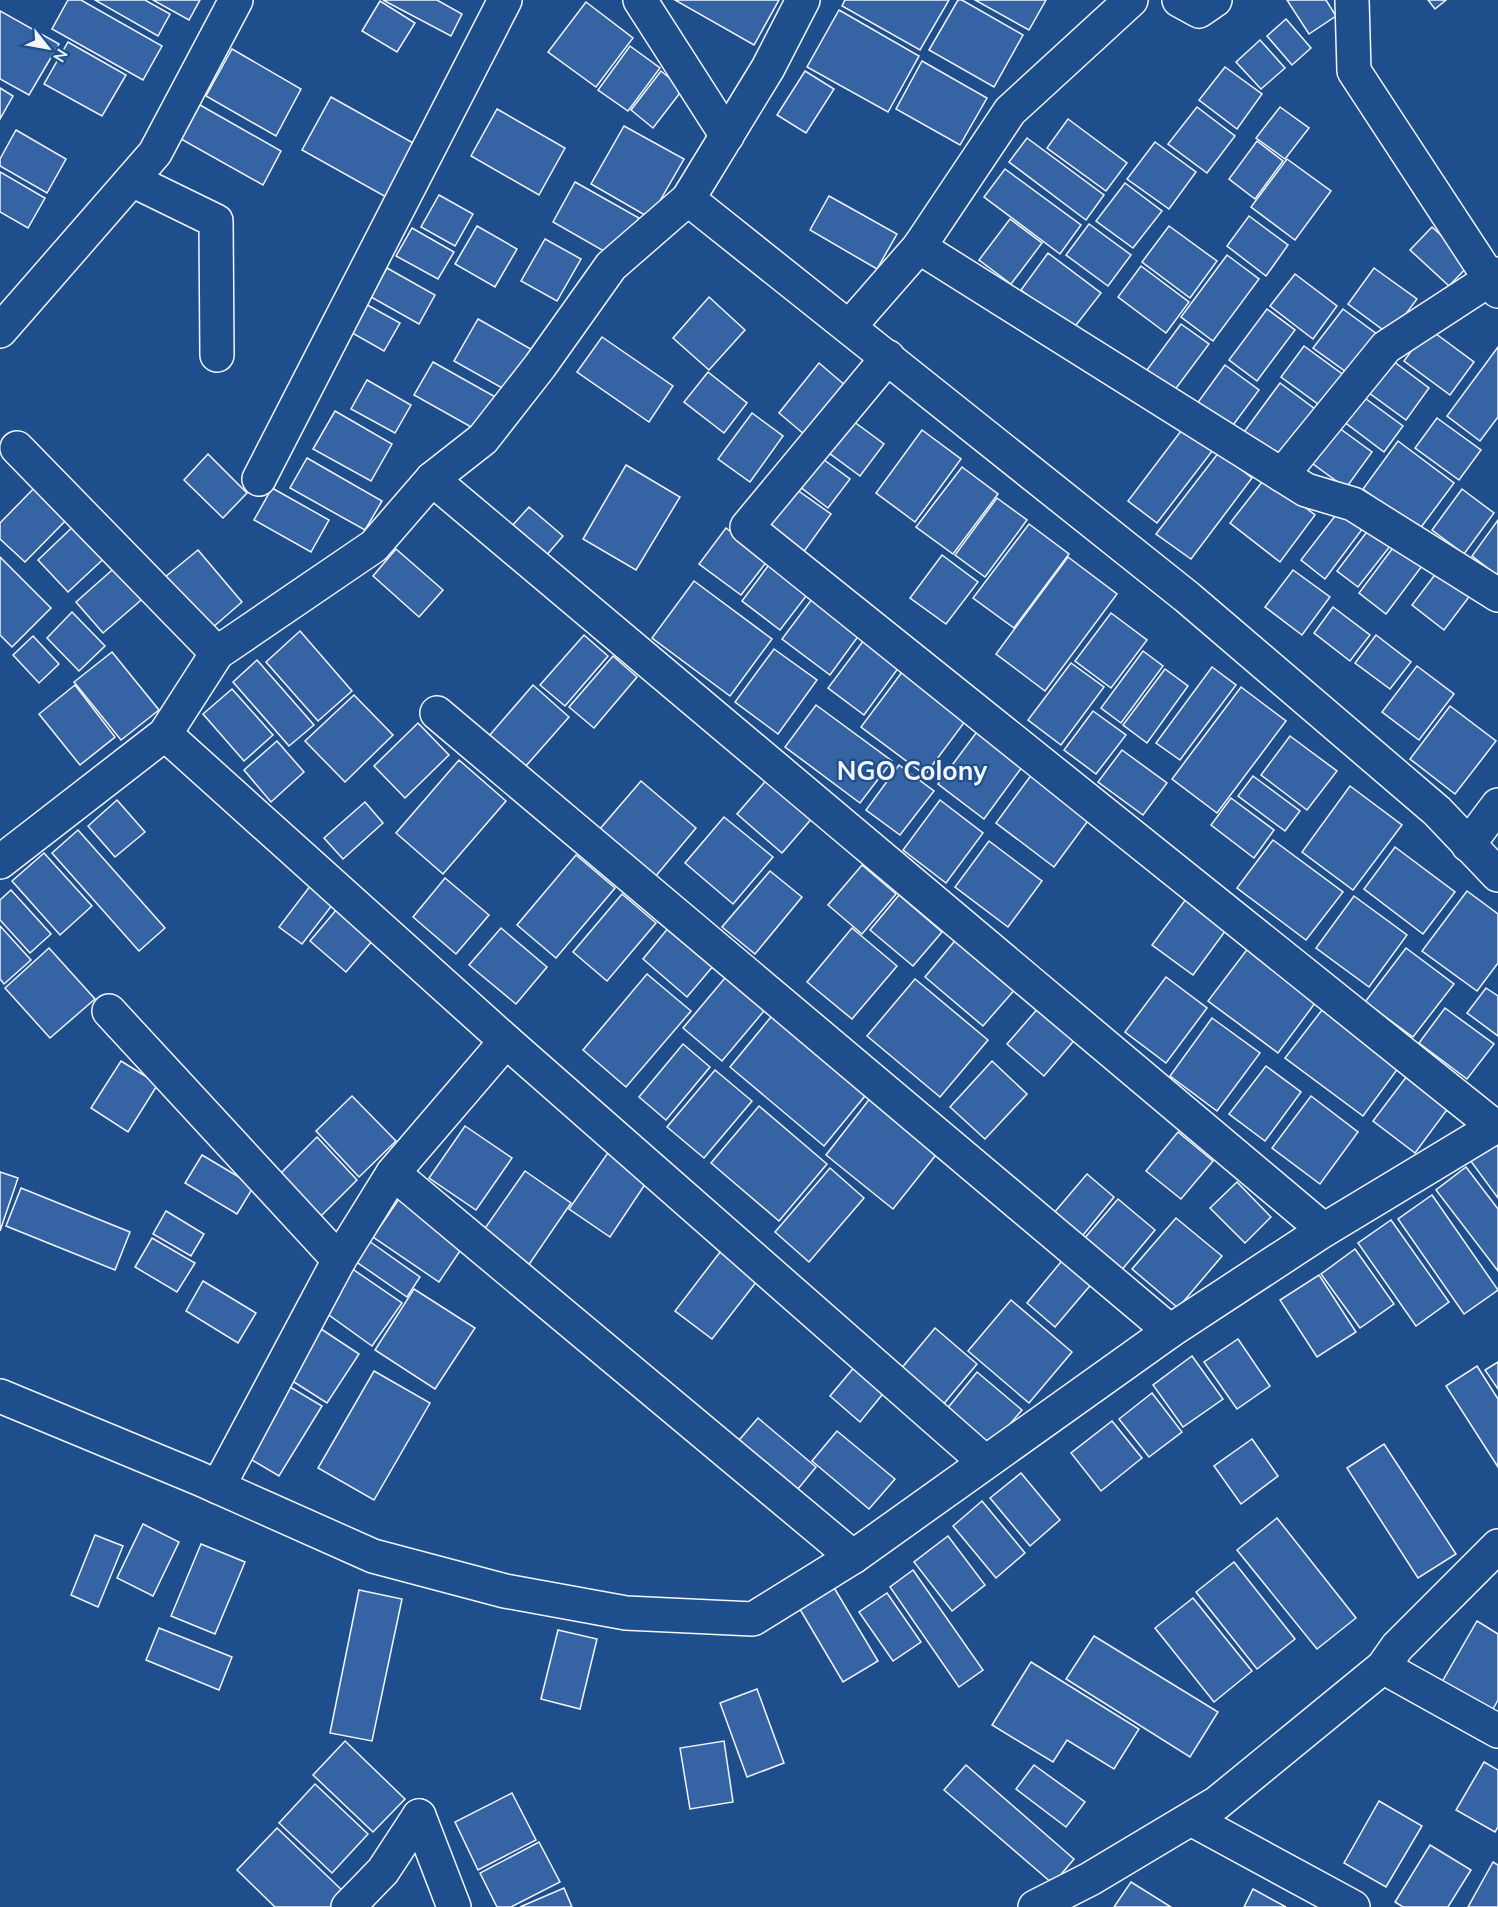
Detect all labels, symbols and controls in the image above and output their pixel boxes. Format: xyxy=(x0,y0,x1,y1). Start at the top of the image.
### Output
north arrow xyxy=(18,18,78,78)
text: N xyxy=(49,45,73,66)
district label: NGO Colony xyxy=(837,754,988,787)

